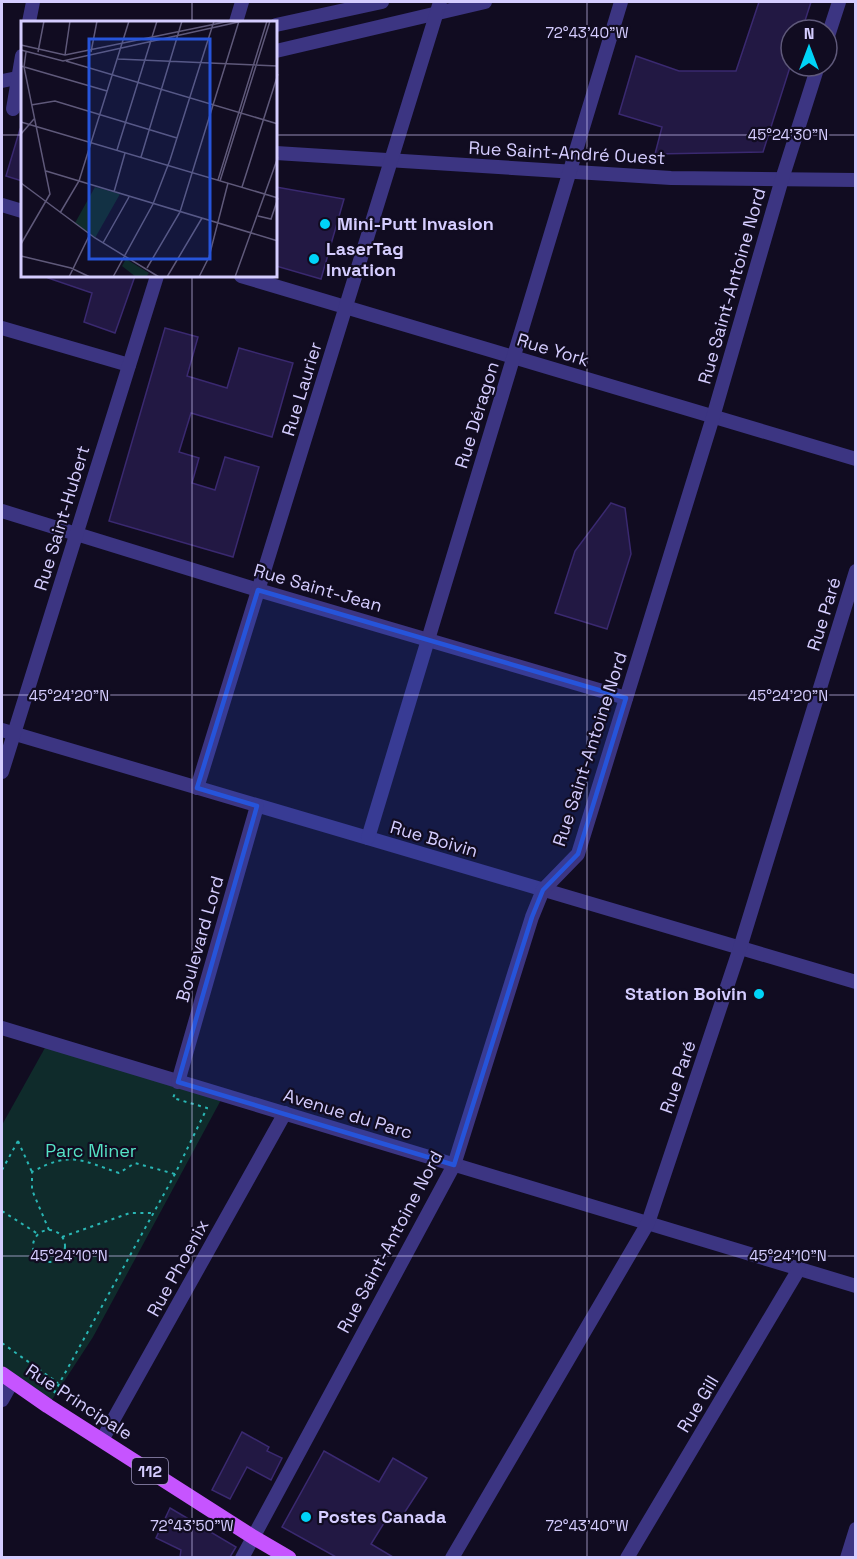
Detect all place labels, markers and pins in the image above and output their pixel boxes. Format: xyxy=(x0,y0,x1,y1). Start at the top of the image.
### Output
place label: Mini-Putt Invasion xyxy=(337,212,494,235)
marker: Mini-Putt Invasion xyxy=(318,217,332,231)
place label: LaserTag Invation xyxy=(326,237,404,281)
marker: LaserTag Invation xyxy=(307,252,321,266)
place label: Station Boivin xyxy=(625,982,747,1005)
marker: Station Boivin xyxy=(752,987,766,1001)
place label: Postes Canada xyxy=(318,1505,447,1528)
marker: Postes Canada xyxy=(299,1510,313,1524)

